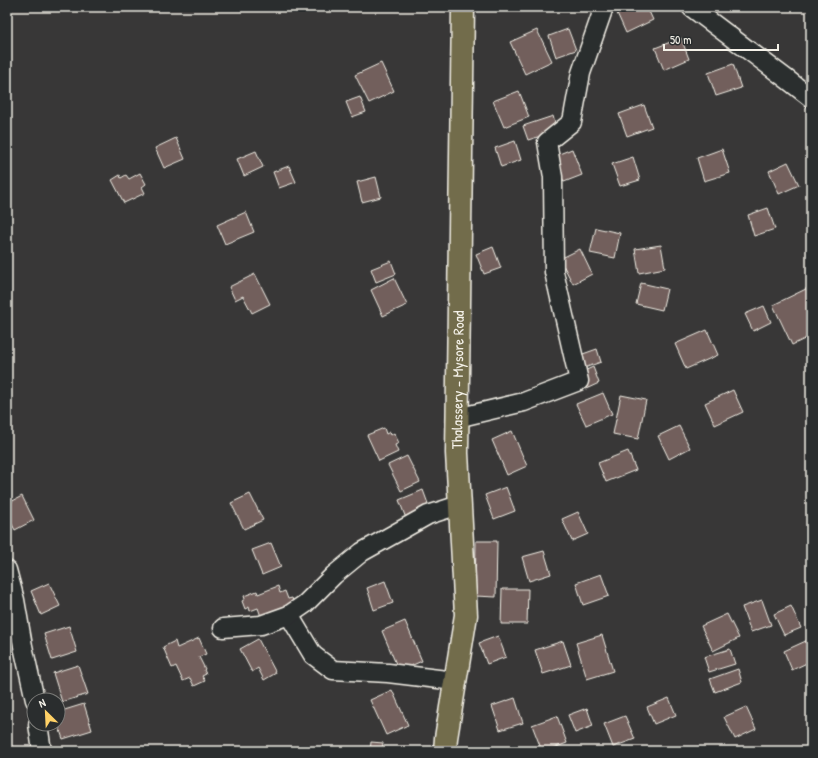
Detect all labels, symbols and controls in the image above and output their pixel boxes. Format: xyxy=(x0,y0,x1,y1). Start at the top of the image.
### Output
scale bar xyxy=(664,26,778,52)
text: 50 m xyxy=(670,31,691,48)
street label: Thalassery - Mysore Road xyxy=(446,310,469,449)
north arrow xyxy=(26,692,66,732)
text: N xyxy=(36,695,48,710)

